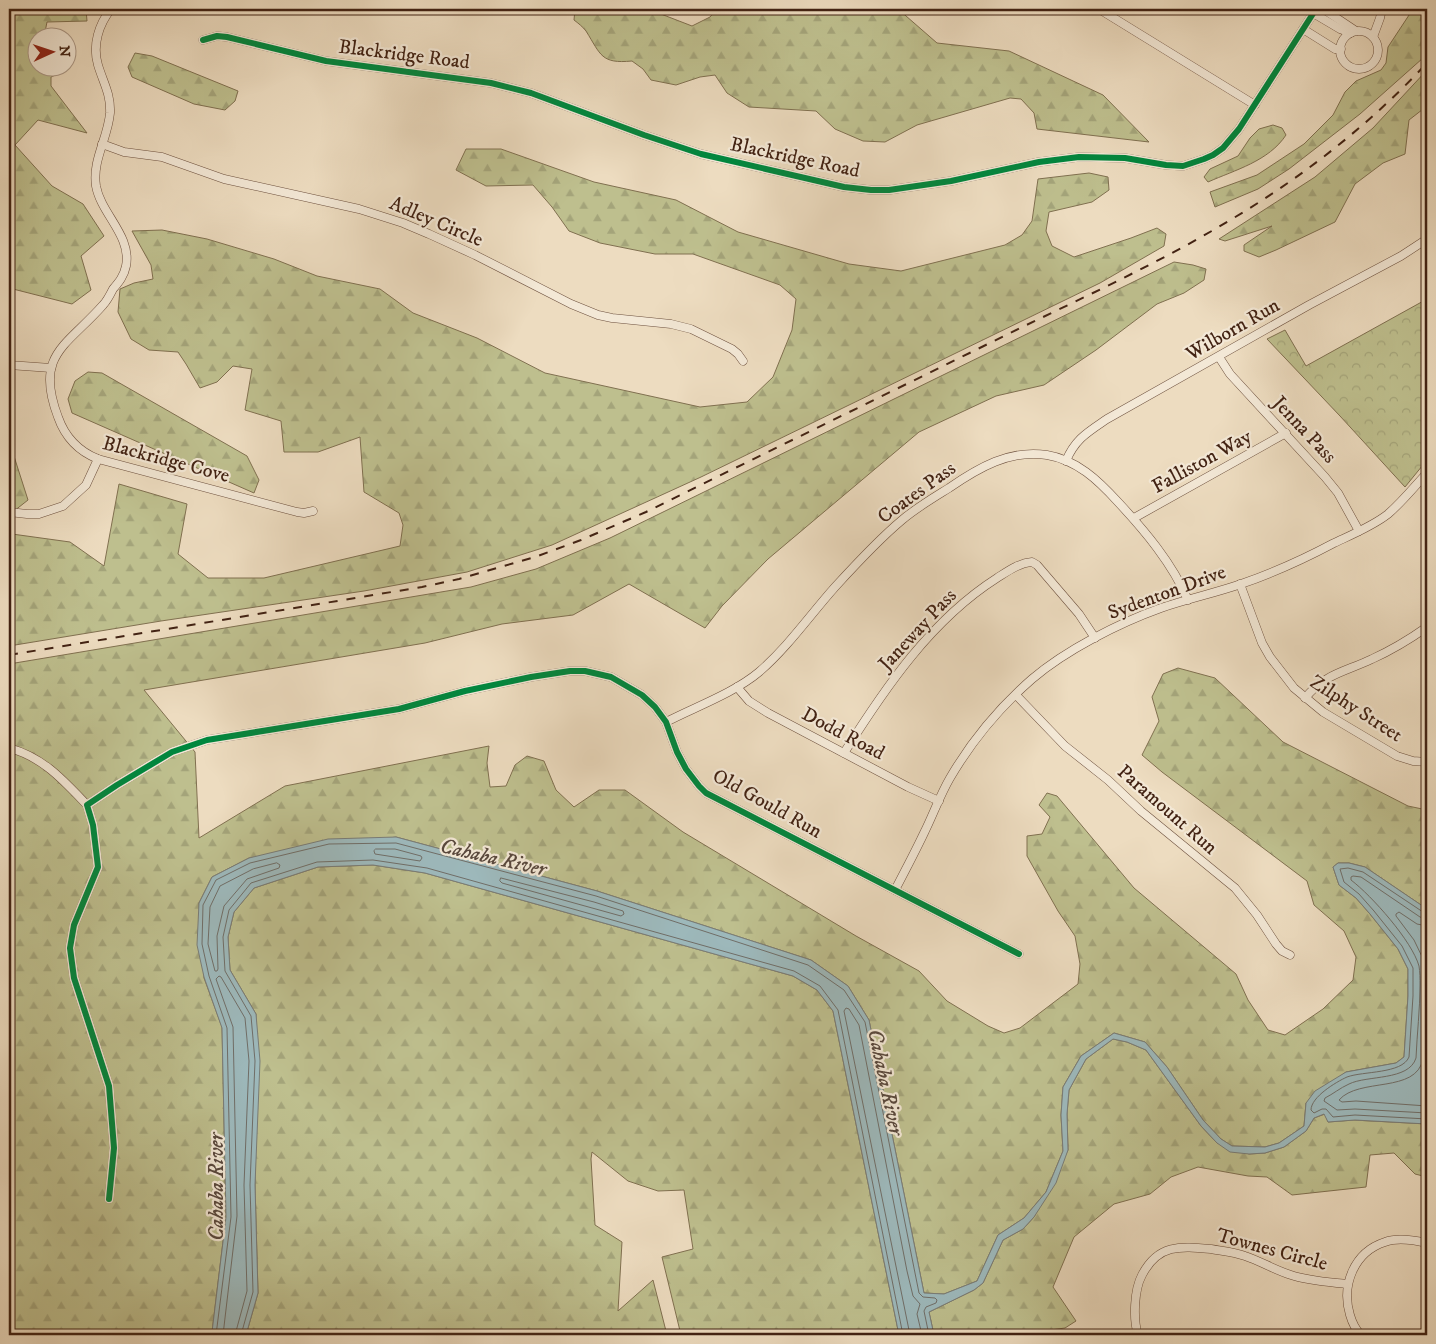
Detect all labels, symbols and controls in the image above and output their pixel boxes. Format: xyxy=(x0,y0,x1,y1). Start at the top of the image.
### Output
north arrow xyxy=(28,28,78,78)
street label: Blackridge Road xyxy=(337,35,471,75)
text: N xyxy=(55,45,73,58)
street label: Blackridge Road xyxy=(728,132,862,184)
street label: Adley Circle xyxy=(385,191,487,253)
street label: Wilborn Run xyxy=(1181,293,1285,367)
street label: Jenna Pass xyxy=(1265,390,1342,469)
street label: Falliston Way xyxy=(1148,424,1257,500)
street label: Blackridge Cove xyxy=(100,431,232,489)
street label: Coates Pass xyxy=(873,456,961,530)
street label: Sydenton Drive xyxy=(1105,560,1229,626)
street label: Janeway Pass xyxy=(872,584,963,678)
street label: Zilphy Street xyxy=(1305,670,1407,748)
street label: Dodd Road xyxy=(797,702,889,766)
street label: Paramount Run xyxy=(1112,760,1223,861)
street label: Old Gould Run xyxy=(708,764,827,845)
water label: Cahaba River xyxy=(437,833,550,883)
water label: Cahaba River xyxy=(861,1027,909,1139)
water label: Cahaba River xyxy=(204,1132,230,1241)
street label: Townes Circle xyxy=(1214,1223,1330,1277)

